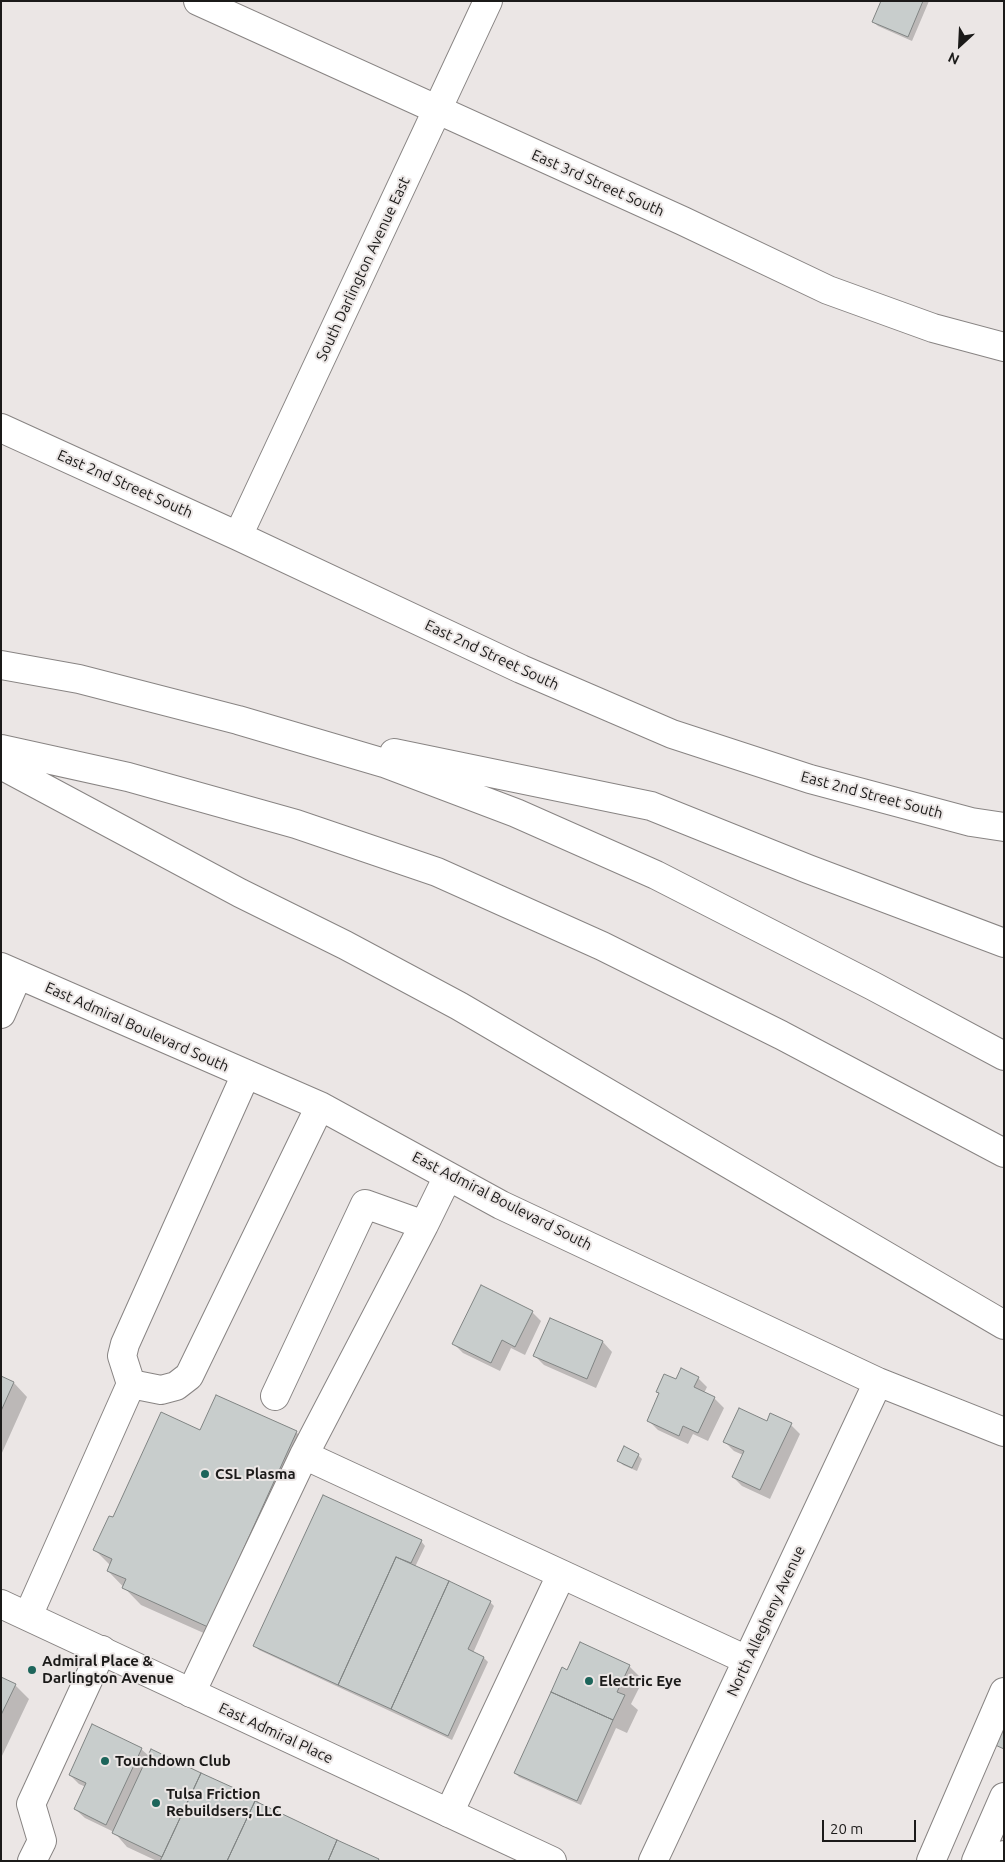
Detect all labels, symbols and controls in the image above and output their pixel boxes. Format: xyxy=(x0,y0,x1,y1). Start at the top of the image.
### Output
north arrow xyxy=(935,20,985,70)
text: N xyxy=(946,49,962,68)
street label: East 3rd Street South xyxy=(529,146,667,220)
street label: South Darlington Avenue East xyxy=(312,174,414,364)
street label: East 2nd Street South xyxy=(55,446,195,522)
street label: East 2nd Street South xyxy=(422,616,562,694)
street label: East 2nd Street South xyxy=(799,767,945,823)
street label: East Admiral Boulevard South xyxy=(42,978,232,1076)
street label: East Admiral Boulevard South xyxy=(409,1148,595,1254)
place label: CSL Plasma xyxy=(215,1465,296,1483)
marker: CSL Plasma xyxy=(199,1468,211,1480)
street label: North Allegheny Avenue xyxy=(723,1543,809,1699)
place label: Admiral Place & Darlington Avenue xyxy=(42,1652,174,1687)
marker: Admiral Place & Darlington Avenue xyxy=(26,1664,38,1676)
place label: Electric Eye xyxy=(599,1672,682,1690)
marker: Electric Eye xyxy=(583,1675,595,1687)
street label: East Admiral Place xyxy=(216,1699,336,1767)
place label: Touchdown Club xyxy=(115,1752,231,1770)
marker: Touchdown Club xyxy=(99,1755,111,1767)
place label: Tulsa Friction Rebuildsers, LLC xyxy=(166,1785,282,1820)
marker: Tulsa Friction Rebuildsers, LLC xyxy=(150,1797,162,1809)
scale bar xyxy=(825,1810,919,1842)
text: 20 m xyxy=(830,1820,863,1837)

